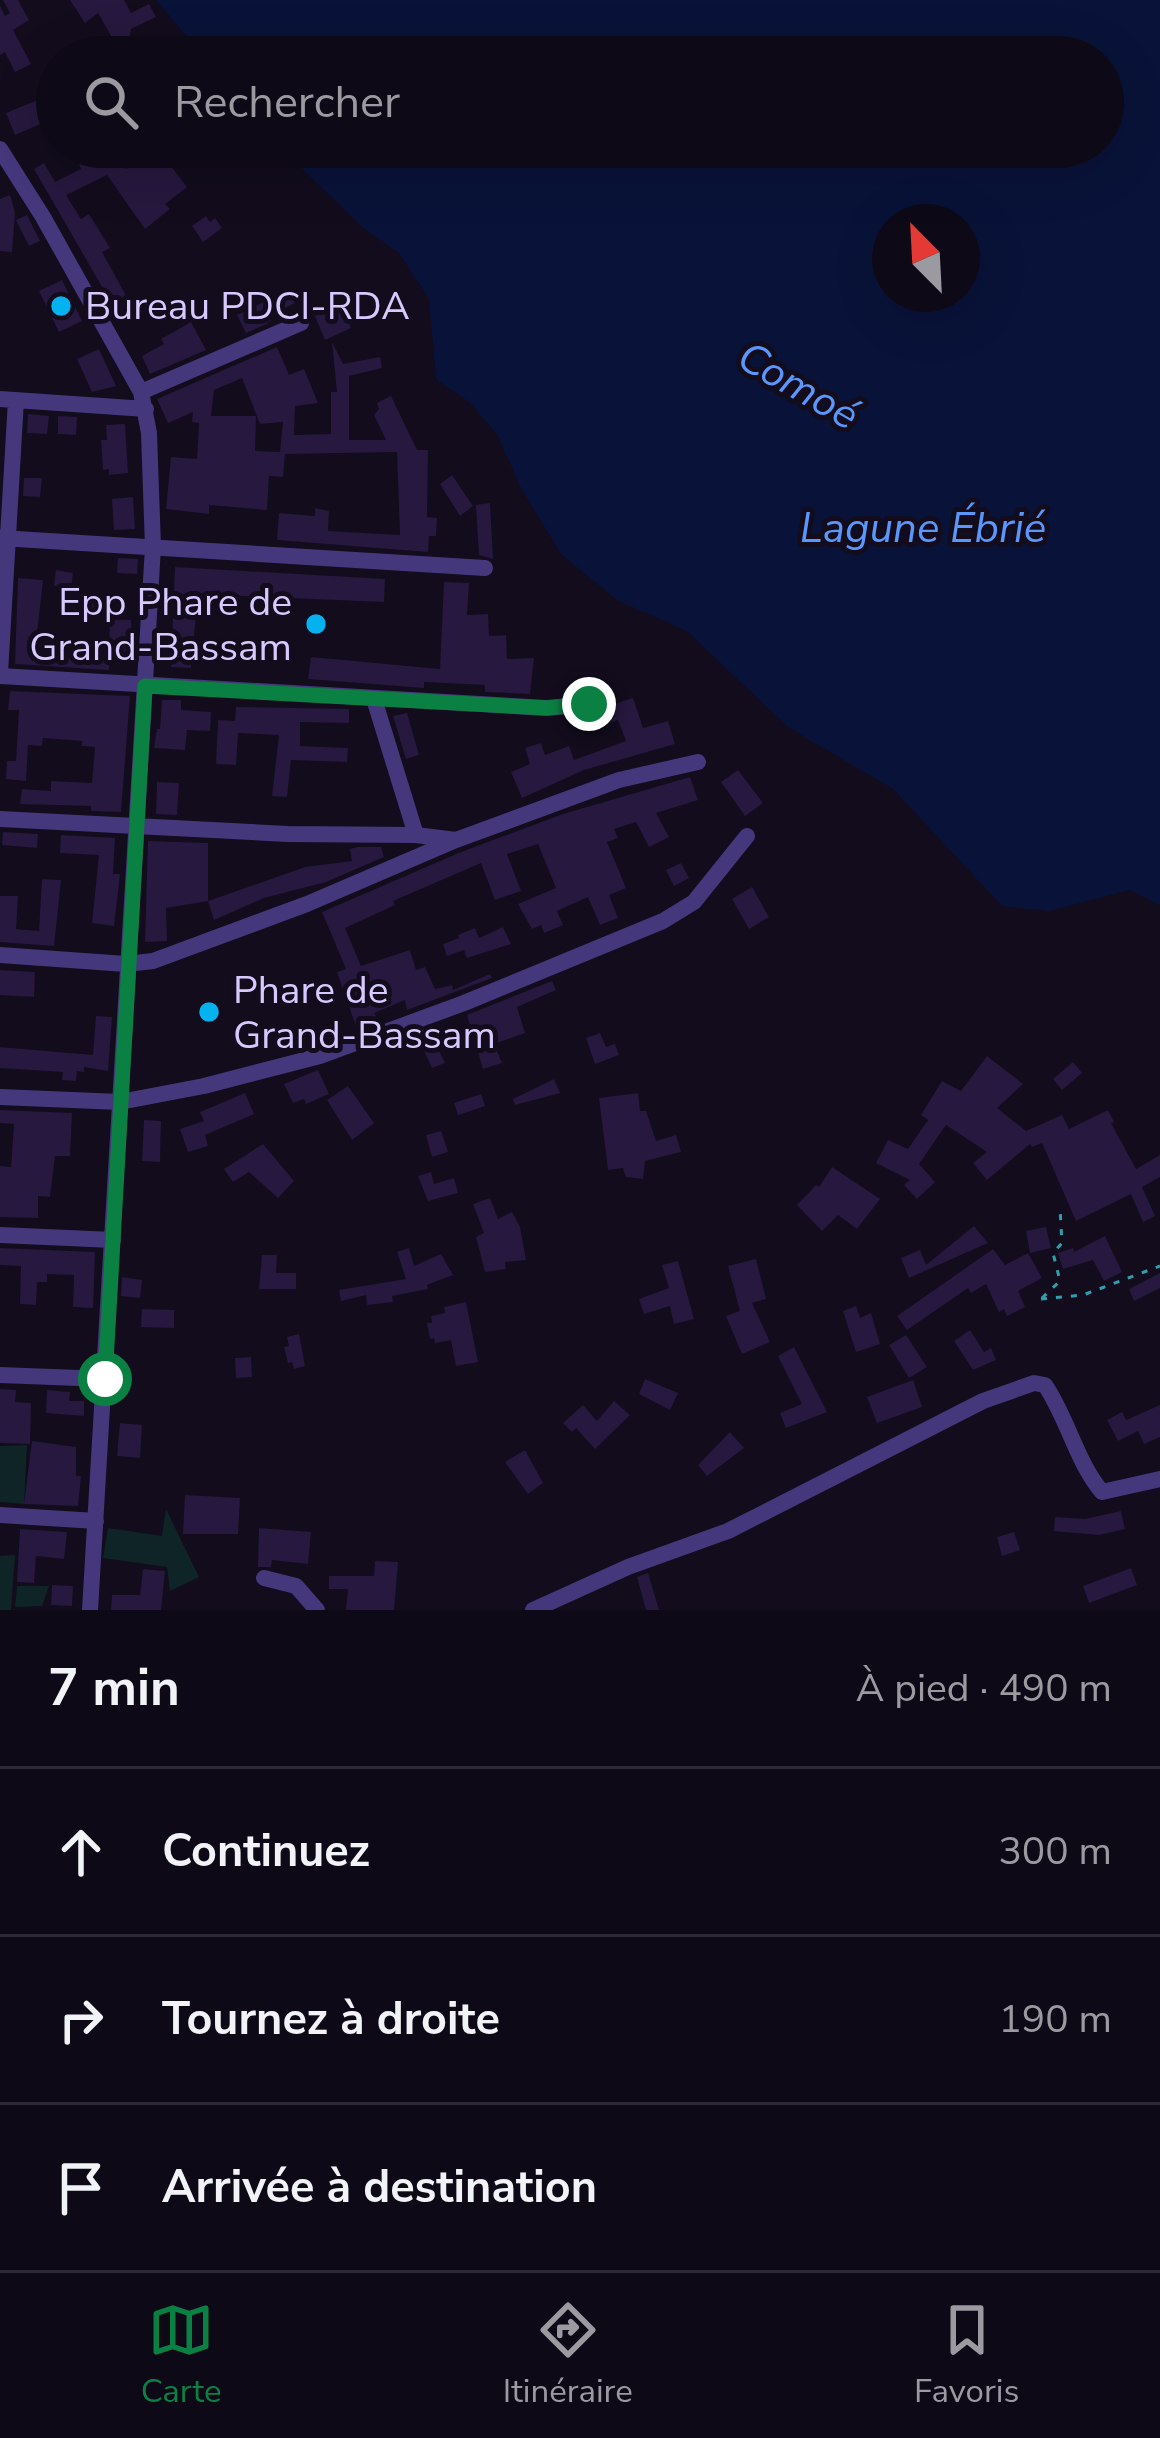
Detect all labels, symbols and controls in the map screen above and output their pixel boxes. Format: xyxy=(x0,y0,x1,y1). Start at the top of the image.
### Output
search box xyxy=(36,36,1124,168)
icon: search xyxy=(78,69,144,135)
text: Rechercher xyxy=(174,72,400,133)
north arrow xyxy=(872,204,980,312)
place label: Bureau PDCI-RDA xyxy=(85,280,410,333)
marker: Bureau PDCI-RDA xyxy=(48,293,74,319)
water label: Comoé xyxy=(727,328,869,444)
water label: Lagune Ébrié xyxy=(800,500,1046,557)
place label: Epp Phare de Grand-Bassam xyxy=(29,576,292,674)
marker: Epp Phare de Grand-Bassam xyxy=(303,611,329,637)
route end xyxy=(562,677,616,731)
place label: Phare de Grand-Bassam xyxy=(233,964,496,1062)
marker: Phare de Grand-Bassam xyxy=(196,999,222,1025)
route start xyxy=(78,1352,132,1406)
text: 7 min xyxy=(48,1653,180,1723)
text: À pied · 490 m xyxy=(856,1662,1112,1715)
icon: ahead xyxy=(48,1819,114,1885)
text: Continuez xyxy=(162,1821,370,1882)
text: 300 m xyxy=(998,1825,1112,1878)
icon: right xyxy=(48,1987,114,2053)
text: Tournez à droite xyxy=(162,1989,500,2050)
text: 190 m xyxy=(998,1993,1112,2046)
icon: arrive xyxy=(48,2155,114,2221)
text: Arrivée à destination xyxy=(162,2157,597,2218)
tab: Carte xyxy=(141,2297,221,2414)
tab: Itinéraire xyxy=(503,2297,633,2414)
tab: Favoris xyxy=(914,2297,1019,2414)

